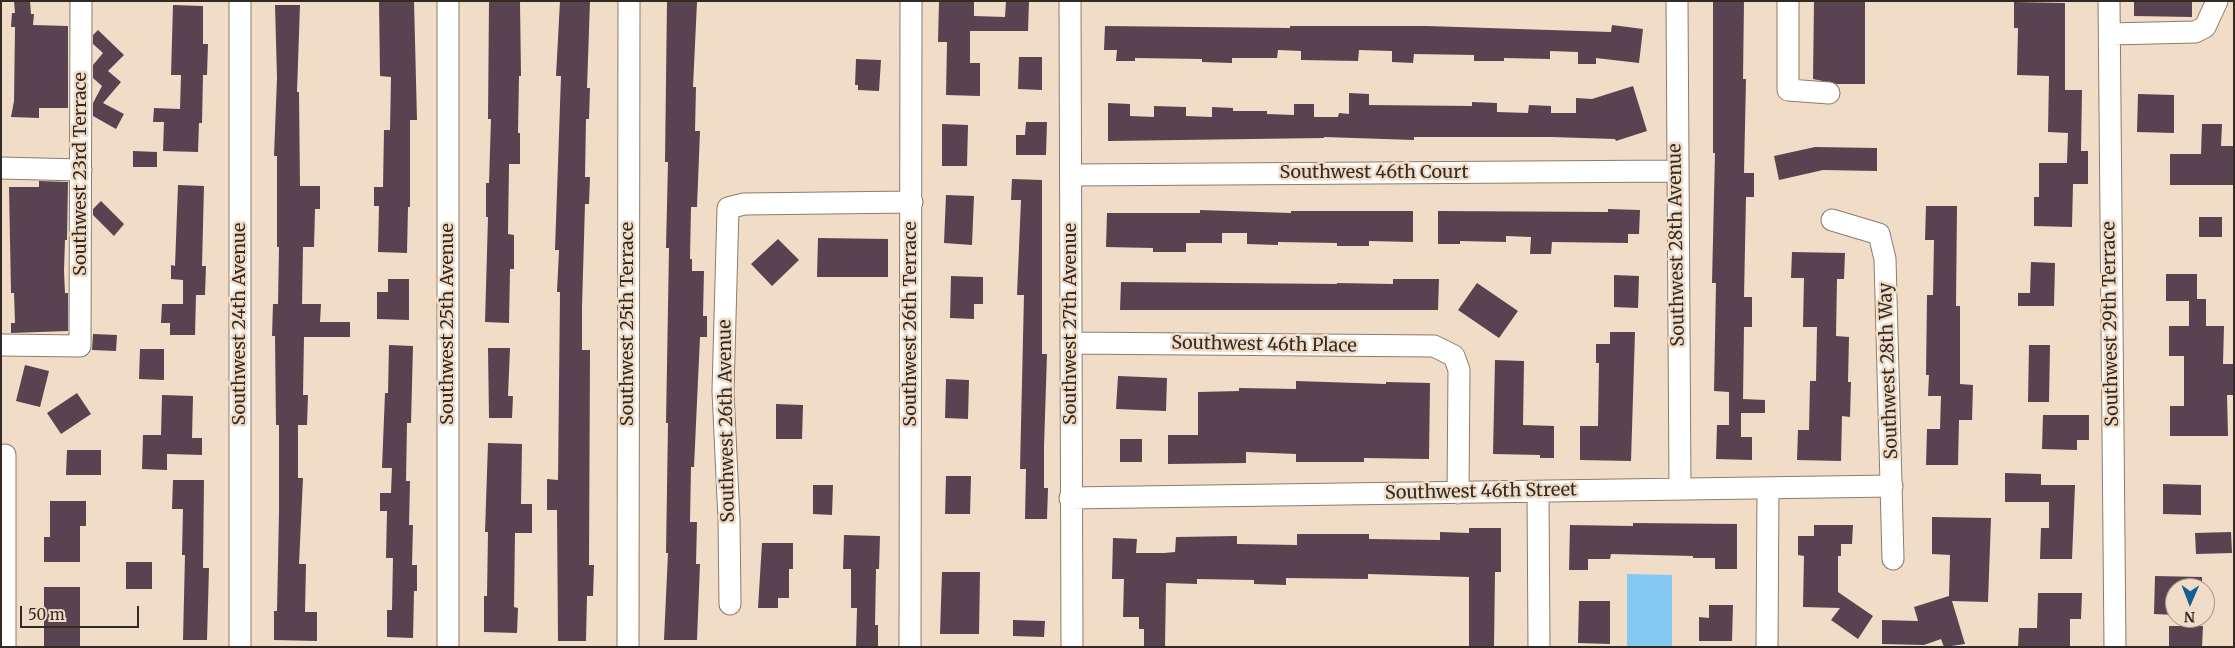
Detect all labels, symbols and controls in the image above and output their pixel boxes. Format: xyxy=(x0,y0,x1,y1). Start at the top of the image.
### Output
street label: Southwest 23rd Terrace xyxy=(70,72,92,276)
street label: Southwest 28th Avenue xyxy=(1664,143,1690,347)
street label: Southwest 46th Court xyxy=(1280,162,1468,184)
street label: Southwest 26th Terrace xyxy=(900,221,922,427)
street label: Southwest 29th Terrace xyxy=(2098,221,2124,427)
street label: Southwest 25th Terrace xyxy=(617,222,639,426)
street label: Southwest 24th Avenue xyxy=(229,223,251,425)
street label: Southwest 25th Avenue xyxy=(437,223,459,425)
street label: Southwest 27th Avenue xyxy=(1060,223,1082,425)
street label: Southwest 28th Way xyxy=(1875,282,1903,460)
street label: Southwest 26th Avenue xyxy=(714,319,740,523)
street label: Southwest 46th Place xyxy=(1171,333,1357,357)
street label: Southwest 46th Street xyxy=(1385,480,1577,504)
north arrow xyxy=(2165,578,2215,628)
scale bar xyxy=(22,596,141,628)
text: 50 m xyxy=(28,605,65,624)
text: N xyxy=(2184,608,2195,626)

